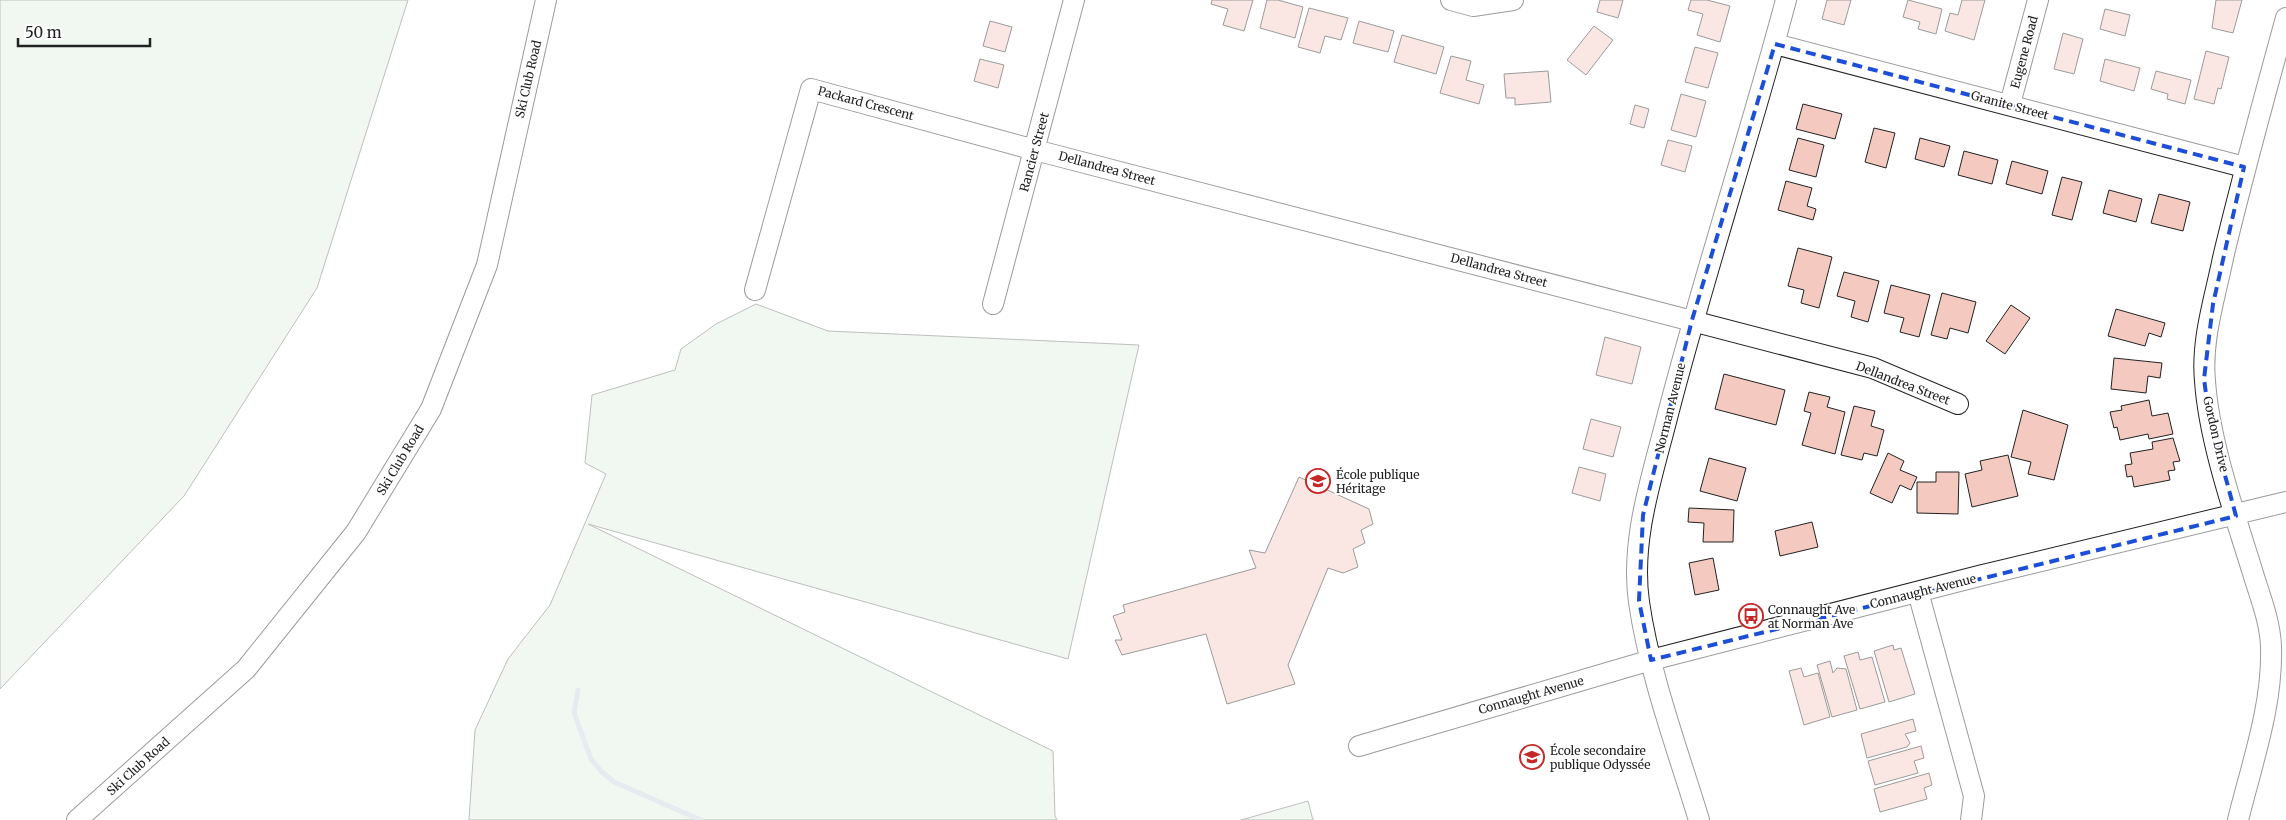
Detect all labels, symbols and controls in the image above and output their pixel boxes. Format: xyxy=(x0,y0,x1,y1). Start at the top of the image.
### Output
street label: Eugene Road xyxy=(2007,14,2041,90)
scale bar xyxy=(18,15,150,47)
text: 50 m xyxy=(25,23,62,42)
street label: Ski Club Road xyxy=(512,39,544,119)
street label: Packard Crescent xyxy=(816,83,916,123)
street label: Granite Street xyxy=(1970,87,2051,123)
street label: Rancier Street xyxy=(1016,110,1052,193)
street label: Dellandrea Street xyxy=(1057,148,1157,188)
street label: Dellandrea Street xyxy=(1449,250,1549,290)
street label: Dellandrea Street xyxy=(1854,358,1952,408)
street label: Norman Avenue xyxy=(1651,361,1689,455)
street label: Gordon Drive xyxy=(2200,395,2232,473)
street label: Ski Club Road xyxy=(373,422,427,498)
place label: École publique Héritage xyxy=(1336,467,1420,496)
school or university icon: École publique Héritage xyxy=(1305,468,1331,494)
street label: Connaught Avenue xyxy=(1868,571,1978,611)
place label: Connaught Ave at Norman Ave xyxy=(1768,602,1855,631)
bus stop icon: Connaught Ave at Norman Ave xyxy=(1738,603,1764,629)
street label: Connaught Avenue xyxy=(1477,673,1585,717)
street label: Ski Club Road xyxy=(103,734,173,798)
place label: École secondaire publique Odyssée xyxy=(1550,743,1650,772)
school or university icon: École secondaire publique Odyssée xyxy=(1519,744,1545,770)

